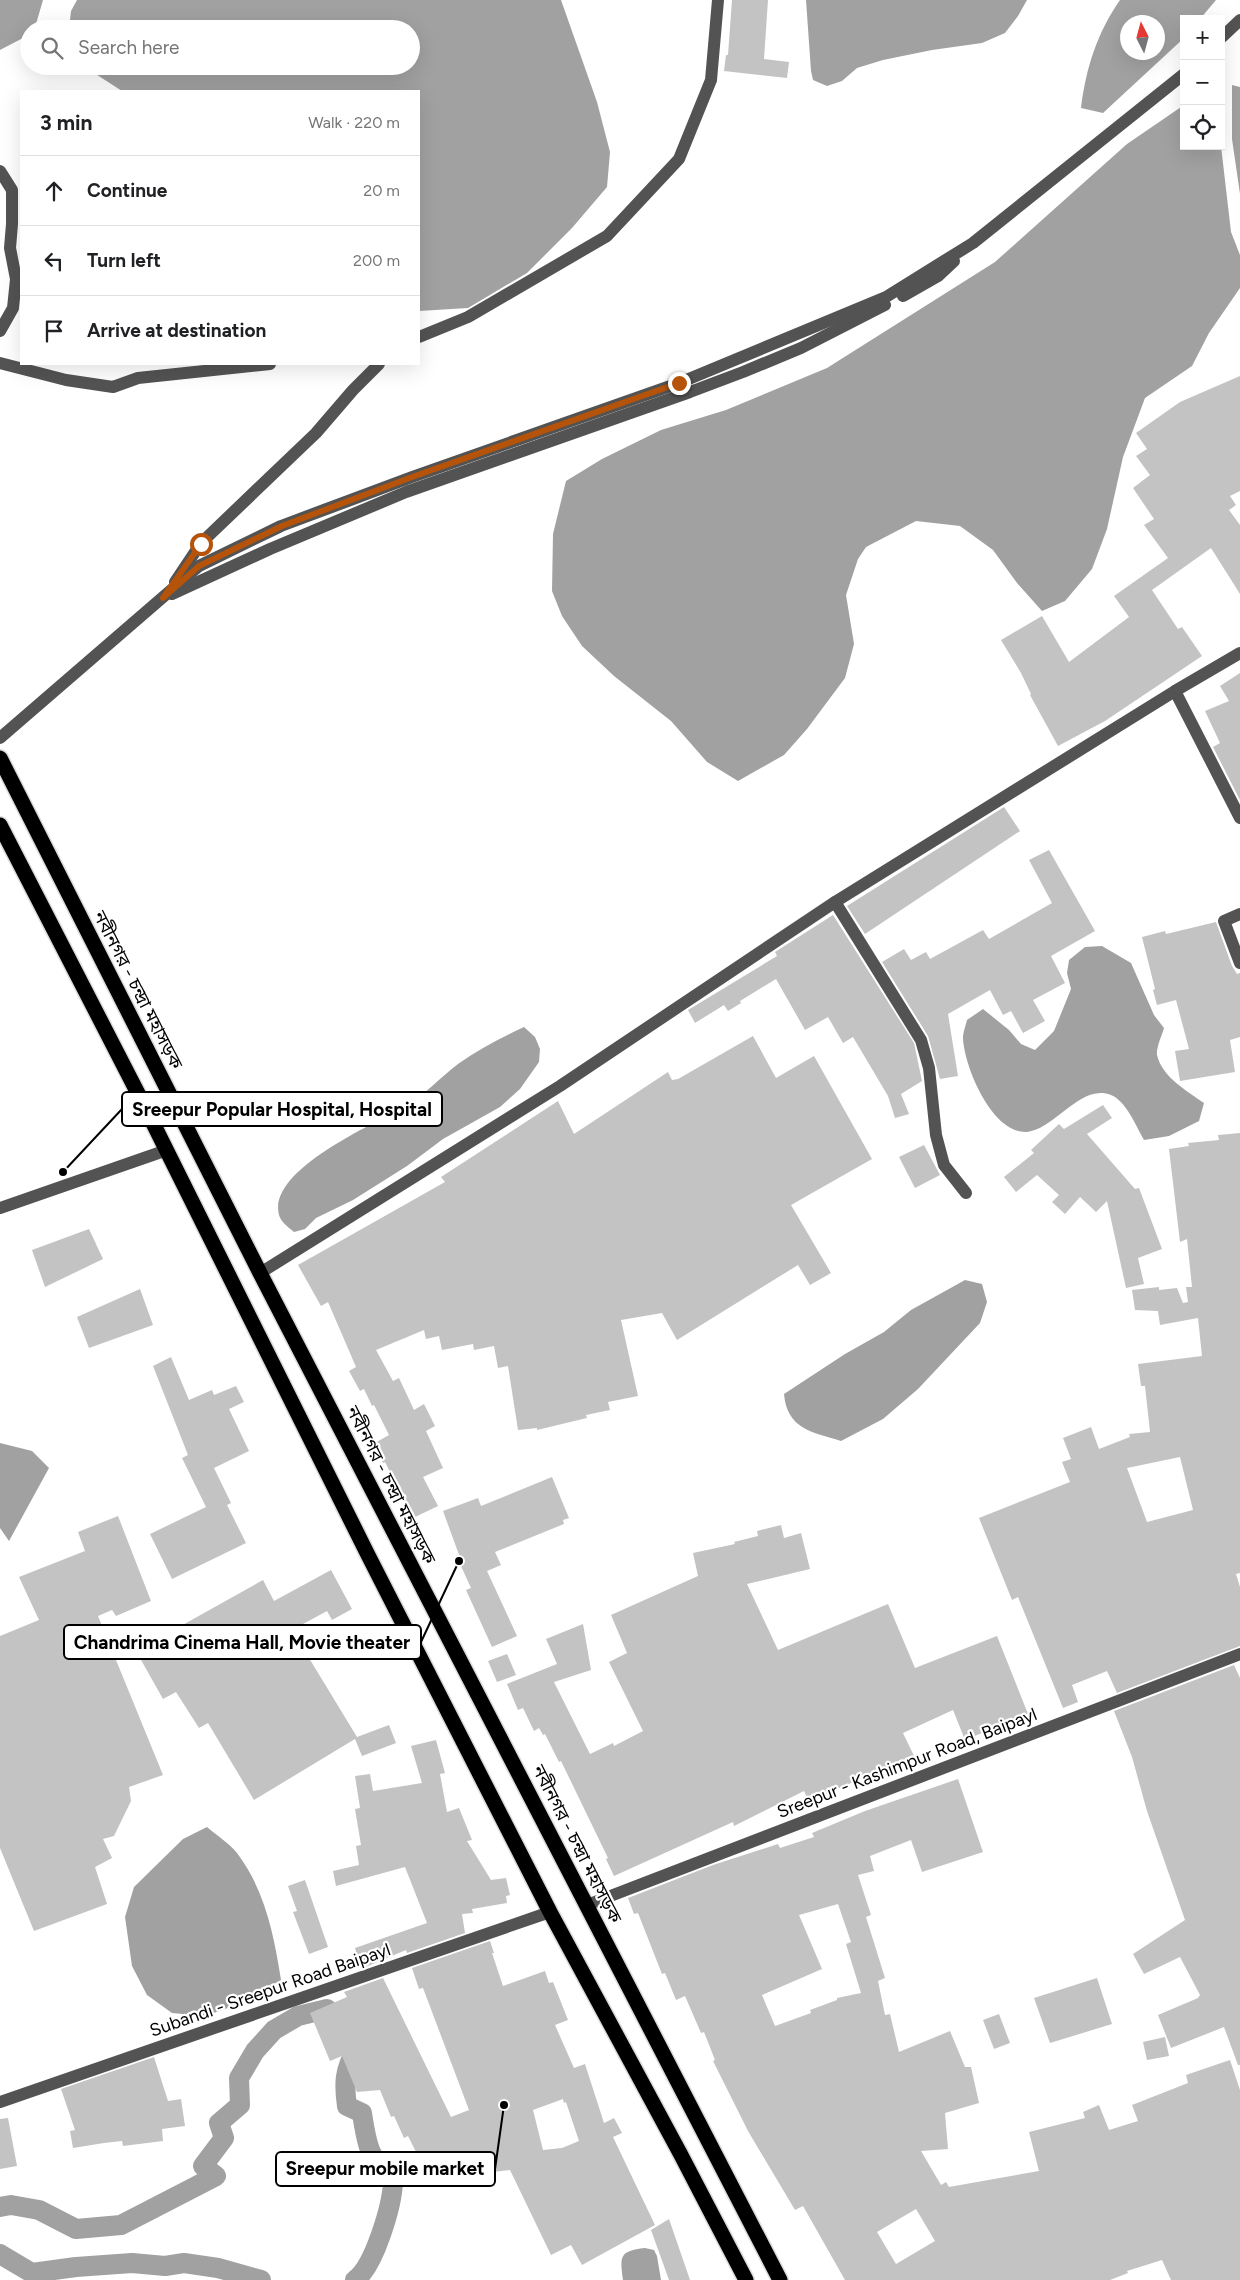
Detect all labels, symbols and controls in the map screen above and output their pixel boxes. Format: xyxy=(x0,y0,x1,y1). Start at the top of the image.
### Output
north arrow xyxy=(1120,15,1165,60)
map controls xyxy=(1180,15,1225,150)
button: + xyxy=(1180,15,1225,60)
search box xyxy=(20,20,420,75)
icon: search xyxy=(38,34,66,62)
text: Search here xyxy=(78,36,180,59)
button: − xyxy=(1180,60,1225,105)
button: locate xyxy=(1180,105,1225,150)
text: 3 min xyxy=(40,110,92,135)
text: Walk · 220 m xyxy=(308,113,400,132)
icon: ahead xyxy=(40,177,68,205)
text: Continue xyxy=(87,179,167,202)
text: 20 m xyxy=(363,181,400,200)
icon: left xyxy=(40,247,68,275)
text: Turn left xyxy=(87,249,161,272)
text: 200 m xyxy=(353,251,400,270)
icon: arrive xyxy=(40,317,68,345)
text: Arrive at destination xyxy=(87,319,266,342)
route end xyxy=(668,372,691,395)
route start xyxy=(190,533,213,556)
street label: নবীনগর - চন্দ্রা মহাসড়ক xyxy=(88,906,188,1073)
callout: Sreepur Popular Hospital, Hospital xyxy=(122,1092,442,1126)
text: Sreepur Popular Hospital, Hospital xyxy=(132,1098,432,1121)
street label: নবীনগর - চন্দ্রা মহাসড়ক xyxy=(341,1401,441,1568)
callout: Chandrima Cinema Hall, Movie theater xyxy=(64,1625,421,1659)
text: Chandrima Cinema Hall, Movie theater xyxy=(74,1631,410,1654)
street label: Sreepur - Kashimpur Road, Baipayl xyxy=(774,1703,1040,1823)
street label: নবীনগর - চন্দ্রা মহাসড়ক xyxy=(527,1760,627,1927)
street label: Subandi - Sreepur Road Baipayl xyxy=(147,1938,393,2042)
callout: Sreepur mobile market xyxy=(276,2152,495,2186)
text: Sreepur mobile market xyxy=(285,2157,485,2180)

